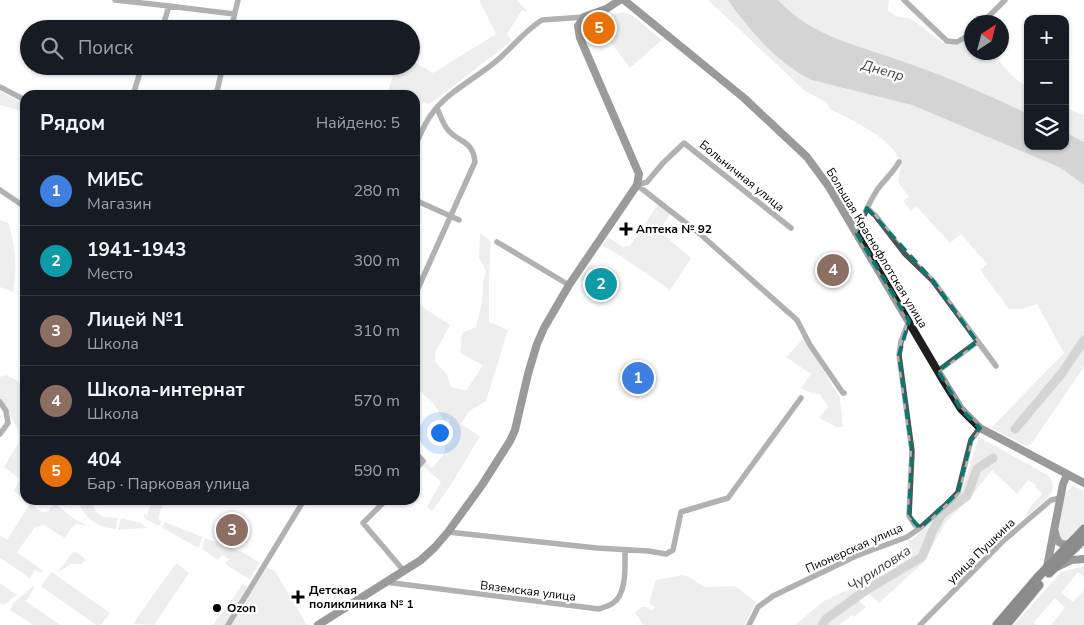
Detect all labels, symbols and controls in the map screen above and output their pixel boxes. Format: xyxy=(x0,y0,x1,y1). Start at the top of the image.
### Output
pin: 5 xyxy=(583,9,615,47)
north arrow xyxy=(964,15,1009,60)
map controls xyxy=(1024,15,1069,150)
button: + xyxy=(1024,15,1069,60)
search box xyxy=(20,20,420,75)
icon: search xyxy=(38,34,66,62)
text: Поиск xyxy=(78,35,133,61)
water label: Днепр xyxy=(859,55,906,86)
button: − xyxy=(1024,60,1069,105)
button: layers xyxy=(1024,105,1069,150)
text: Рядом xyxy=(40,109,105,137)
text: Найдено: 5 xyxy=(316,112,400,134)
street label: Больничная улица xyxy=(696,137,788,215)
street label: Большая Краснофлотская улица xyxy=(823,165,931,331)
text: МИБС xyxy=(87,167,143,193)
text: 1 xyxy=(51,180,61,202)
text: 280 m xyxy=(353,180,400,202)
text: Магазин xyxy=(87,193,152,215)
place label: Аптека № 92 xyxy=(636,221,712,237)
marker: Аптека № 92 xyxy=(620,223,632,235)
text: 1941-1943 xyxy=(87,237,186,263)
text: 2 xyxy=(51,250,61,272)
text: 300 m xyxy=(353,250,400,272)
pin: 4 xyxy=(817,251,849,289)
text: Место xyxy=(87,263,133,285)
pin: 2 xyxy=(585,265,617,303)
text: Лицей №1 xyxy=(87,307,184,333)
text: 3 xyxy=(51,320,61,342)
text: 310 m xyxy=(353,320,400,342)
text: Школа xyxy=(87,333,139,355)
pin: 1 xyxy=(622,359,654,397)
text: Школа-интернат xyxy=(87,377,245,403)
text: 4 xyxy=(51,390,61,412)
text: 570 m xyxy=(353,390,400,412)
text: Школа xyxy=(87,403,139,425)
your location xyxy=(427,420,453,446)
text: 404 xyxy=(87,447,121,473)
text: 5 xyxy=(51,460,61,482)
text: 590 m xyxy=(353,460,400,482)
text: Бар · Парковая улица xyxy=(87,473,250,495)
pin: 3 xyxy=(216,511,248,549)
street label: улица Пушкина xyxy=(944,515,1018,587)
street label: Пионерская улица xyxy=(803,519,905,577)
water label: Чуриловка xyxy=(844,541,915,596)
street label: Вяземская улица xyxy=(479,577,577,605)
place label: Детская поликлиника № 1 xyxy=(309,582,414,612)
marker: Детская поликлиника № 1 xyxy=(291,590,305,604)
place label: Ozon xyxy=(227,600,256,616)
marker: Ozon xyxy=(211,602,223,614)

